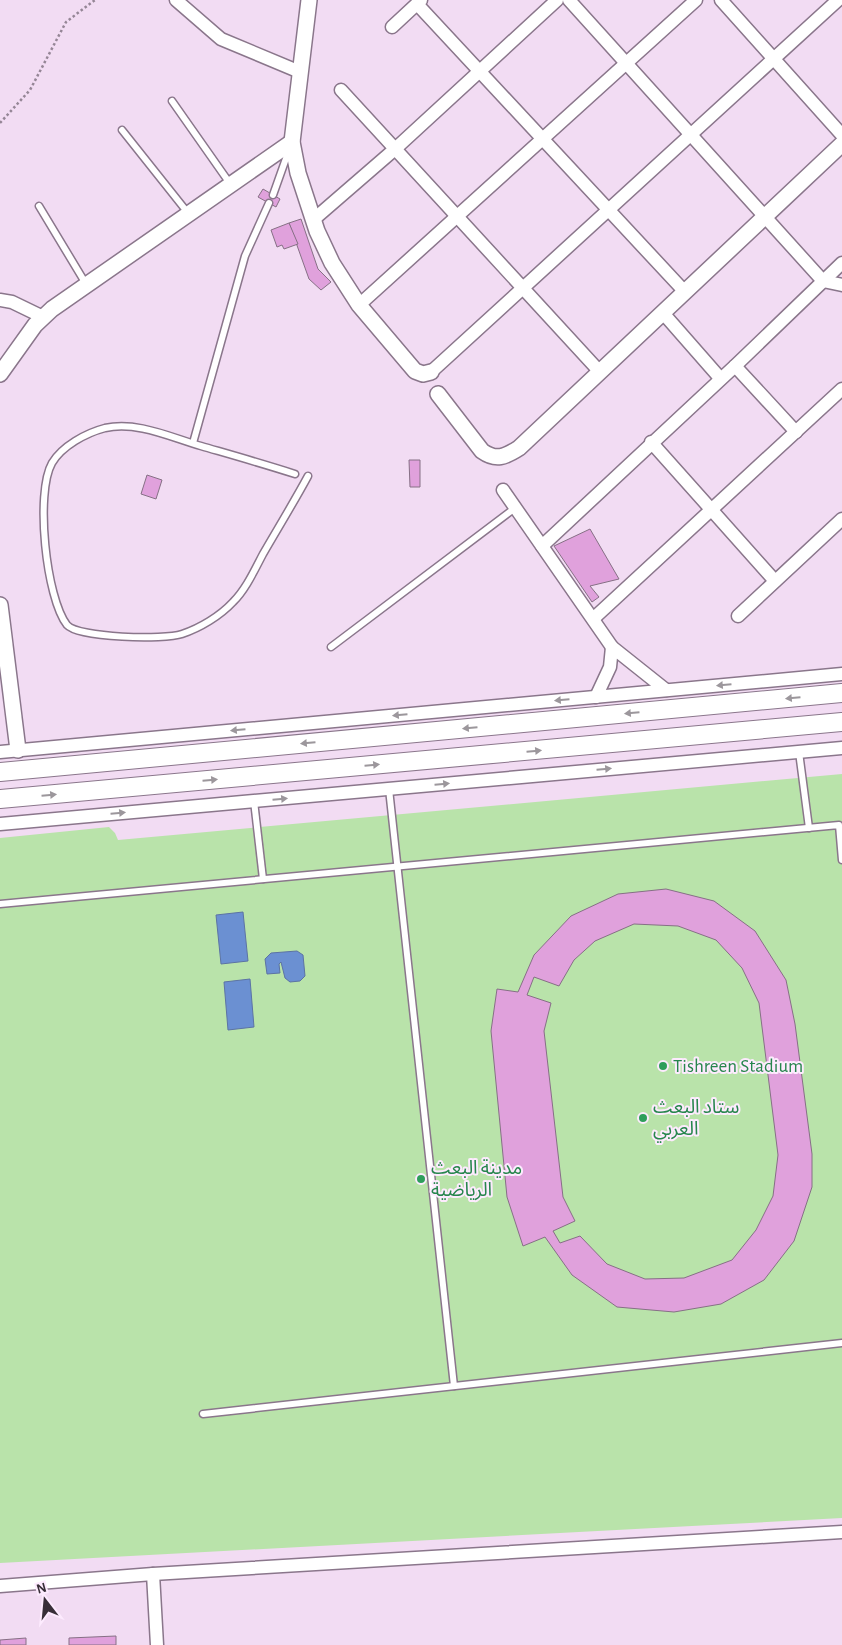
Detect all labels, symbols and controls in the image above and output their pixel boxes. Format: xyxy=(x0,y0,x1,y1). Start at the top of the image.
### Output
one-way arrow xyxy=(715,681,731,689)
one-way arrow xyxy=(785,694,801,702)
one-way arrow xyxy=(554,696,570,704)
one-way arrow xyxy=(623,709,639,717)
one-way arrow xyxy=(392,711,408,719)
one-way arrow xyxy=(462,724,478,732)
one-way arrow xyxy=(230,726,246,734)
one-way arrow xyxy=(300,739,316,747)
one-way arrow xyxy=(526,746,542,754)
one-way arrow xyxy=(364,761,380,769)
one-way arrow xyxy=(596,765,612,773)
one-way arrow xyxy=(203,776,219,784)
one-way arrow xyxy=(434,780,450,788)
one-way arrow xyxy=(41,791,57,799)
one-way arrow xyxy=(272,794,288,802)
one-way arrow xyxy=(111,809,127,817)
place label: Tishreen Stadium xyxy=(673,1057,803,1076)
marker: Tishreen Stadium xyxy=(657,1060,669,1072)
place label: ستاد البعث العربي xyxy=(653,1098,739,1143)
marker: ستاد البعث العربي xyxy=(637,1112,649,1124)
place label: مدينة البعث الرياضية xyxy=(431,1159,522,1201)
marker: مدينة البعث الرياضية xyxy=(415,1173,427,1185)
north arrow xyxy=(20,1575,70,1625)
text: N xyxy=(35,1580,48,1597)

